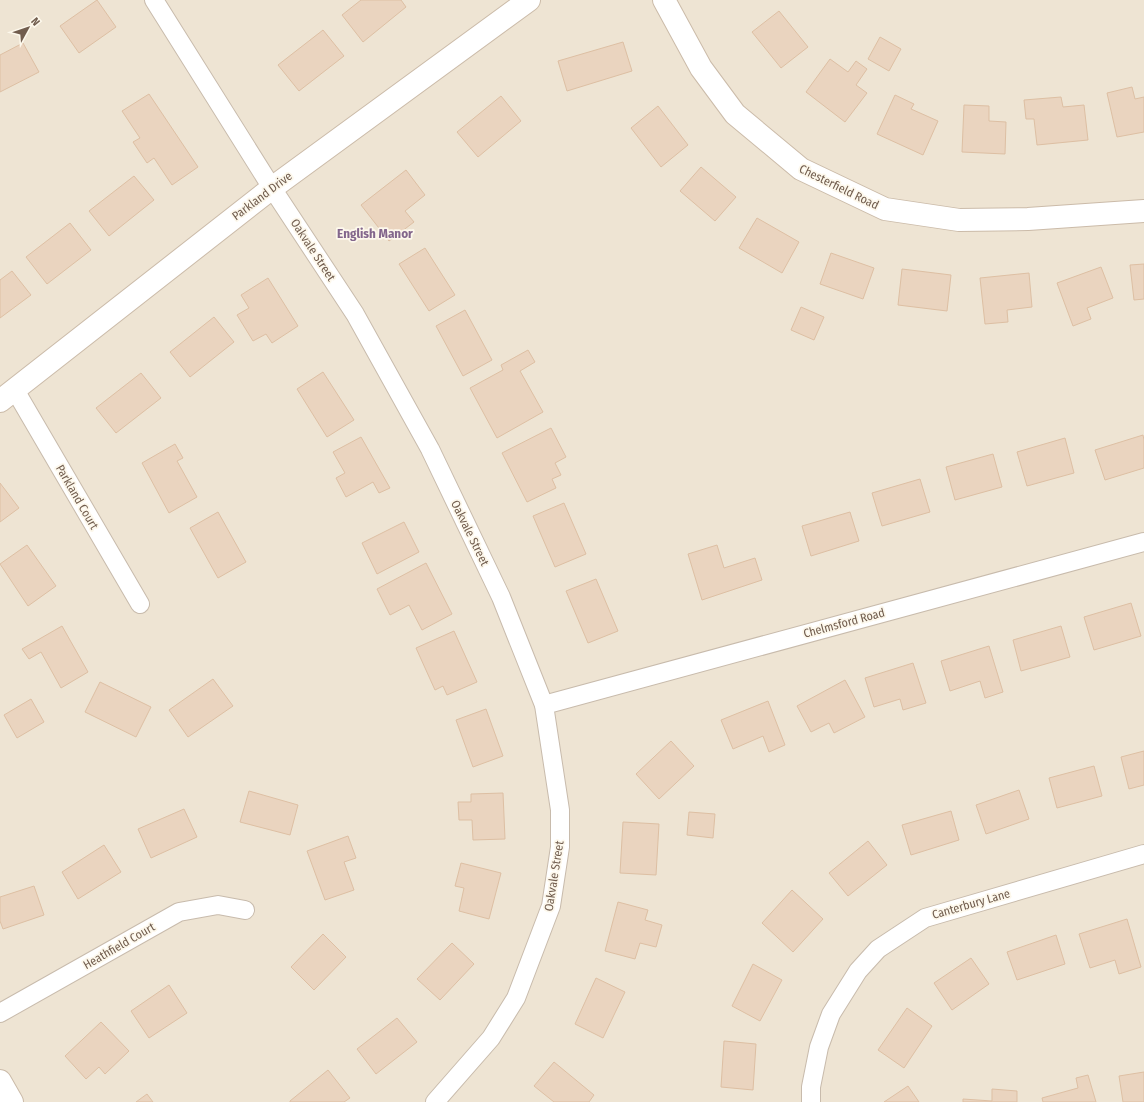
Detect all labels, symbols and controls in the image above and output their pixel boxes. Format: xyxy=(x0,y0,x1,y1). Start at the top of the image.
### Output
north arrow xyxy=(8,8,48,48)
text: N xyxy=(28,15,42,29)
street label: Chesterfield Road xyxy=(797,162,881,212)
street label: Parkland Drive xyxy=(229,169,295,223)
street label: Oakvale Street xyxy=(288,216,338,284)
district label: English Manor xyxy=(337,226,413,241)
street label: Parkland Court xyxy=(53,462,101,532)
street label: Oakvale Street xyxy=(448,498,492,568)
street label: Chelmsford Road xyxy=(802,605,886,641)
street label: Oakvale Street xyxy=(542,840,566,912)
street label: Canterbury Lane xyxy=(930,886,1012,922)
street label: Heathfield Court xyxy=(81,920,157,972)

